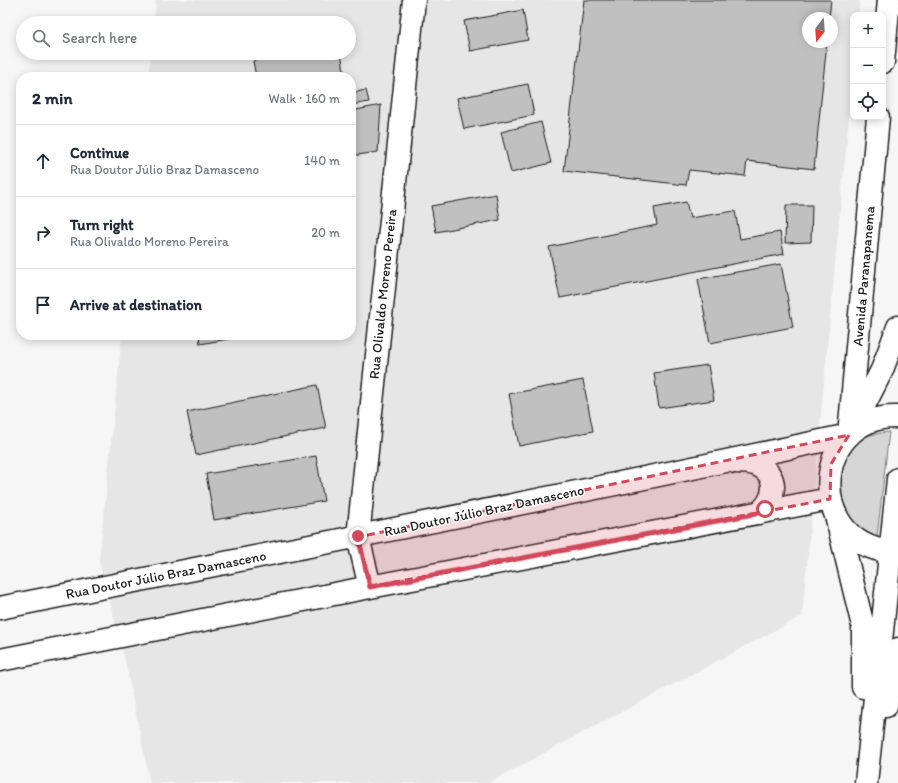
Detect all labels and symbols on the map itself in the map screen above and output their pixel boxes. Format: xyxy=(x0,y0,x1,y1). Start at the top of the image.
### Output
north arrow xyxy=(802,12,838,48)
street label: Avenida Paranapanema xyxy=(849,204,879,347)
street label: Rua Olivaldo Moreno Pereira xyxy=(366,207,400,380)
street label: Rua Doutor Júlio Braz Damasceno xyxy=(383,481,585,541)
route start xyxy=(756,500,774,518)
route end xyxy=(349,527,367,545)
street label: Rua Doutor Júlio Braz Damasceno xyxy=(64,547,268,603)

